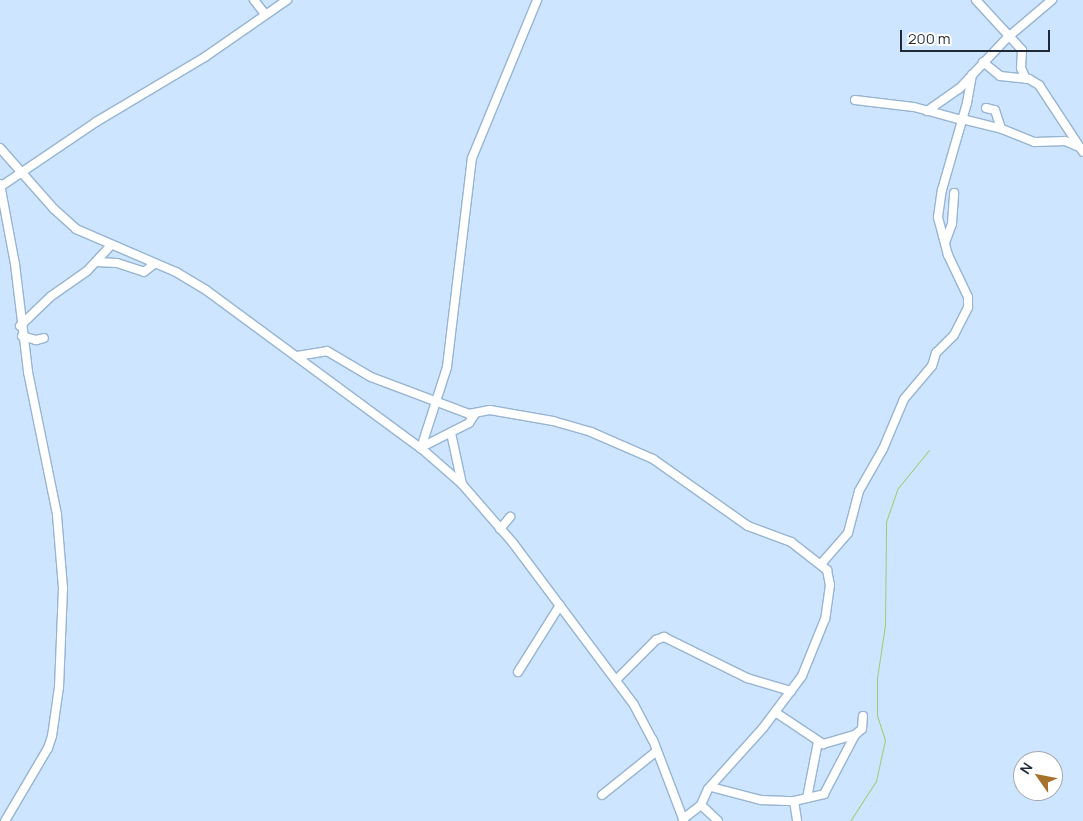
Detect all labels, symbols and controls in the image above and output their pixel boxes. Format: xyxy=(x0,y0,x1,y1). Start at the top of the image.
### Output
scale bar xyxy=(903,20,1053,52)
text: 200 m xyxy=(908,28,951,49)
north arrow xyxy=(1013,751,1063,801)
text: N xyxy=(1015,759,1037,777)

